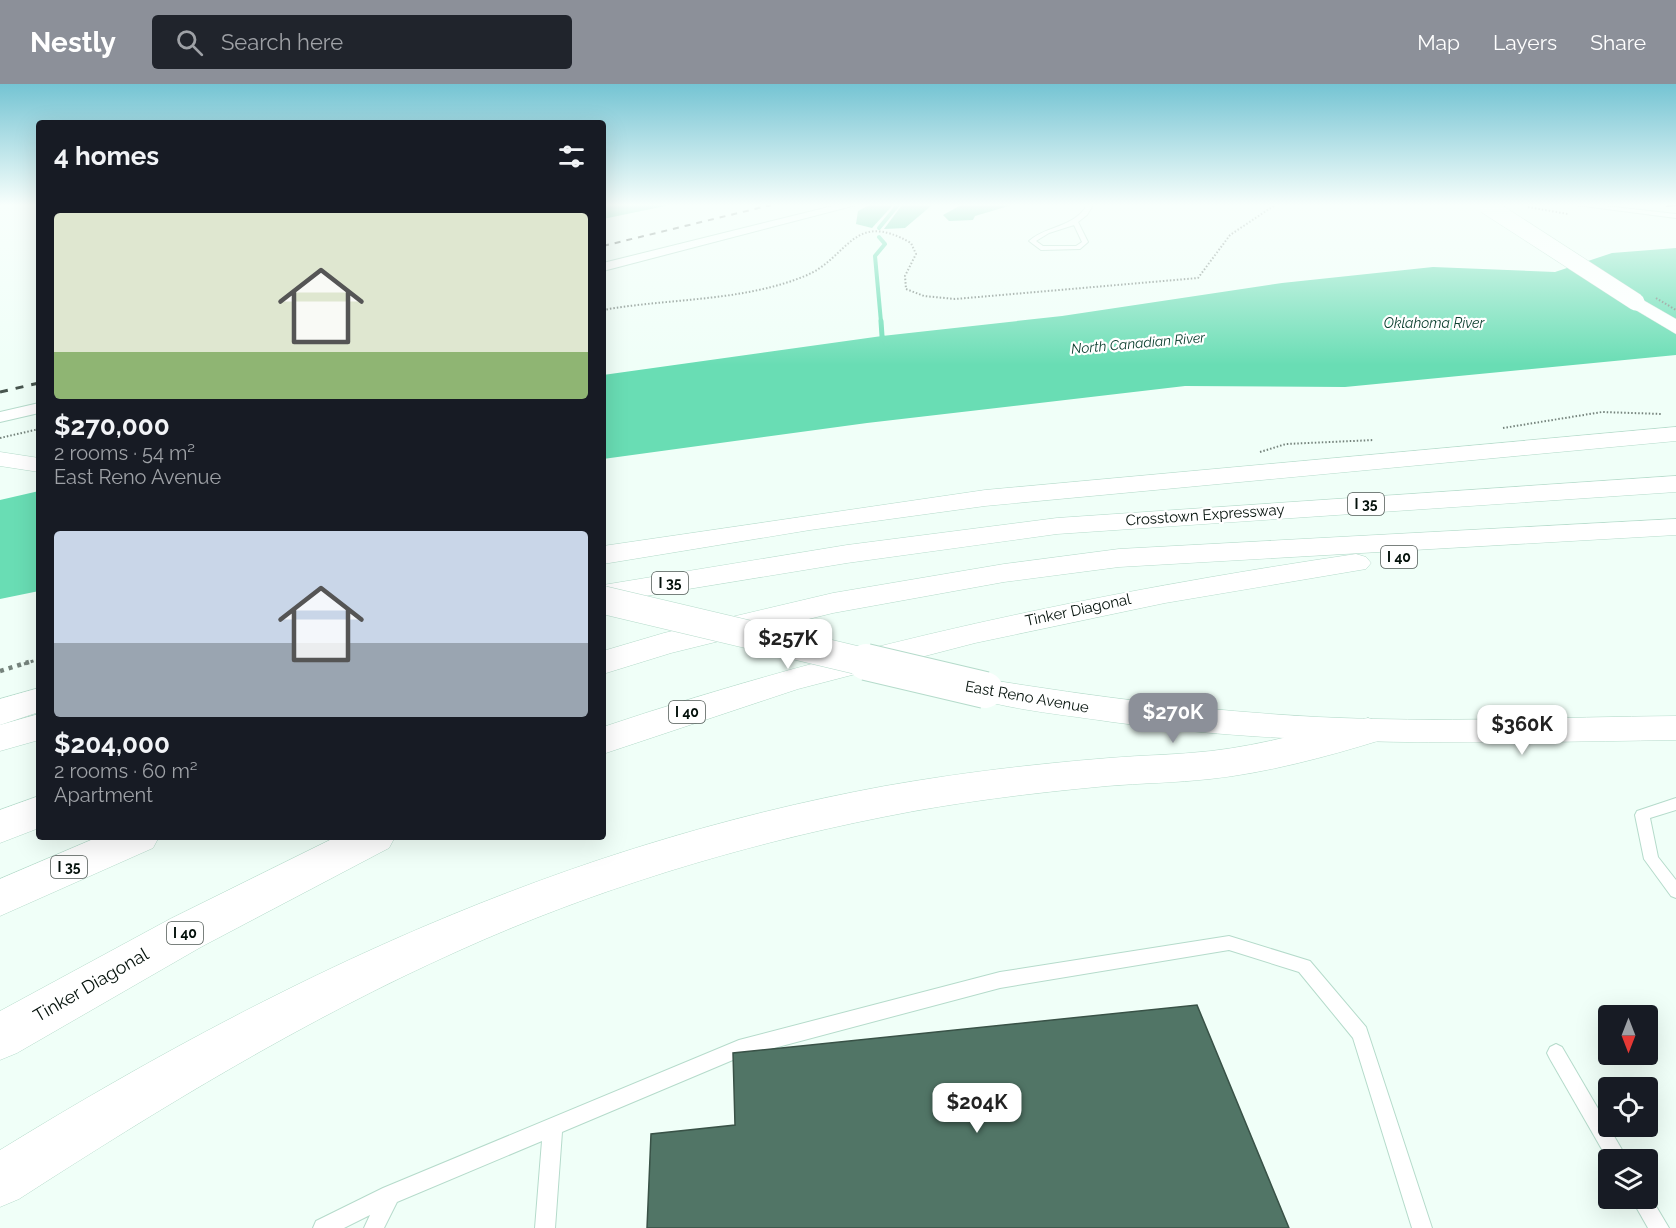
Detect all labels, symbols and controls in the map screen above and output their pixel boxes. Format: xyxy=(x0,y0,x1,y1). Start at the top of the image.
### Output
search box xyxy=(152,15,572,69)
text: Nestly xyxy=(30,26,116,59)
icon: search xyxy=(173,26,206,59)
text: Search here xyxy=(221,29,343,55)
text: Map xyxy=(1417,30,1460,55)
text: Layers xyxy=(1493,30,1557,55)
text: Share xyxy=(1590,30,1646,55)
icon: filters xyxy=(555,140,588,173)
text: 4 homes xyxy=(54,141,159,171)
icon: home xyxy=(267,252,375,360)
water label: Oklahoma River xyxy=(1384,315,1485,331)
water label: North Canadian River xyxy=(1070,329,1207,357)
text: $270,000 xyxy=(54,411,170,441)
text: 2 rooms · 54 m² xyxy=(54,441,195,465)
text: East Reno Avenue xyxy=(54,465,221,489)
road number: I 35 xyxy=(1348,493,1384,515)
street label: Crosstown Expressway xyxy=(1125,500,1285,530)
road number: I 40 xyxy=(1381,546,1417,568)
icon: home xyxy=(267,570,375,678)
road number: I 35 xyxy=(652,572,688,594)
street label: Tinker Diagonal xyxy=(1023,590,1133,630)
pin: $257K xyxy=(746,619,830,670)
text: $257K xyxy=(758,626,818,650)
street label: East Reno Avenue xyxy=(964,677,1090,717)
pin: $270K xyxy=(1131,693,1215,744)
text: $270K xyxy=(1143,700,1203,724)
road number: I 40 xyxy=(669,701,705,723)
pin: $360K xyxy=(1480,705,1564,756)
text: $360K xyxy=(1491,712,1553,736)
text: $204,000 xyxy=(54,729,170,759)
text: 2 rooms · 60 m² xyxy=(54,759,198,783)
text: Apartment xyxy=(54,783,153,807)
road number: I 35 xyxy=(51,856,87,878)
road number: I 40 xyxy=(167,922,203,944)
street label: Tinker Diagonal xyxy=(30,943,152,1026)
north arrow xyxy=(1598,1005,1658,1065)
map controls xyxy=(1598,1005,1658,1209)
button: locate xyxy=(1598,1077,1658,1137)
pin: $204K xyxy=(935,1083,1019,1134)
text: $204K xyxy=(946,1090,1008,1114)
button: layers xyxy=(1598,1149,1658,1209)

